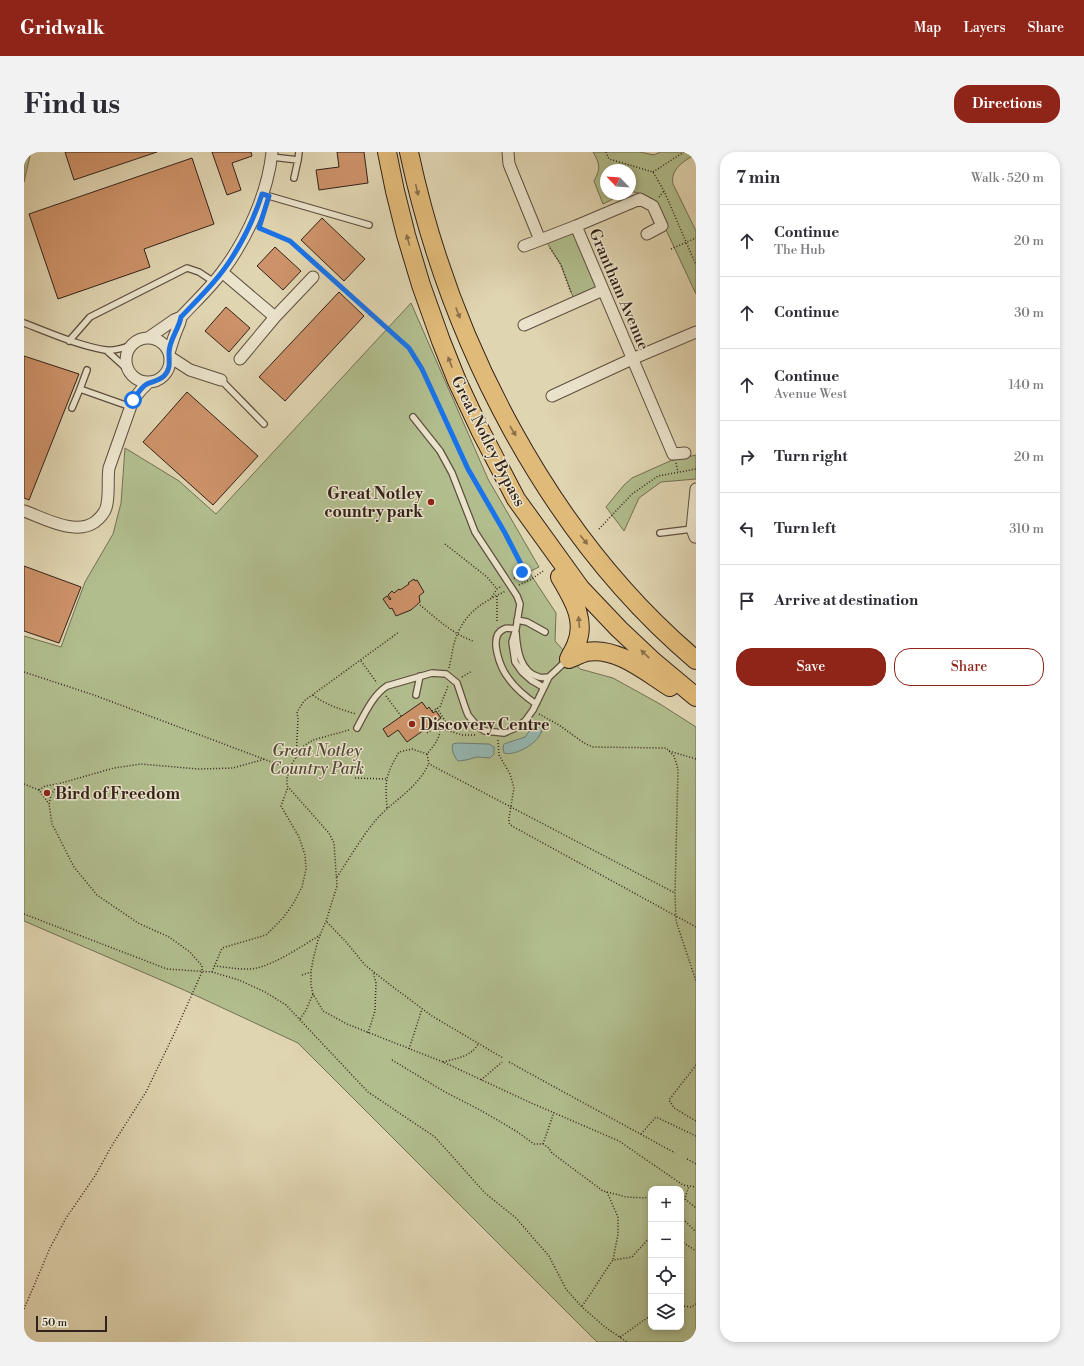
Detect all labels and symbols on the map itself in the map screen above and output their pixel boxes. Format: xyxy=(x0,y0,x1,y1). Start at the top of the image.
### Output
north arrow xyxy=(600,164,636,200)
one-way arrow xyxy=(414,184,420,196)
street label: Grantham Avenue xyxy=(585,226,654,353)
one-way arrow xyxy=(404,233,410,246)
one-way arrow xyxy=(456,308,462,320)
one-way arrow xyxy=(446,356,452,368)
street label: Great Notley Bypass xyxy=(447,373,530,510)
route start xyxy=(124,391,142,409)
one-way arrow xyxy=(509,425,516,437)
place label: Great Notley country park xyxy=(324,484,424,522)
marker: Great Notley country park xyxy=(426,497,436,507)
one-way arrow xyxy=(579,535,588,546)
route end xyxy=(513,563,531,581)
one-way arrow xyxy=(576,616,583,628)
one-way arrow xyxy=(640,649,650,658)
place label: Discovery Centre xyxy=(420,715,550,735)
marker: Discovery Centre xyxy=(407,719,417,729)
park label: Great Notley Country Park xyxy=(270,741,364,779)
place label: Bird of Freedom xyxy=(55,784,180,804)
marker: Bird of Freedom xyxy=(42,788,52,798)
scale bar xyxy=(36,1314,107,1333)

